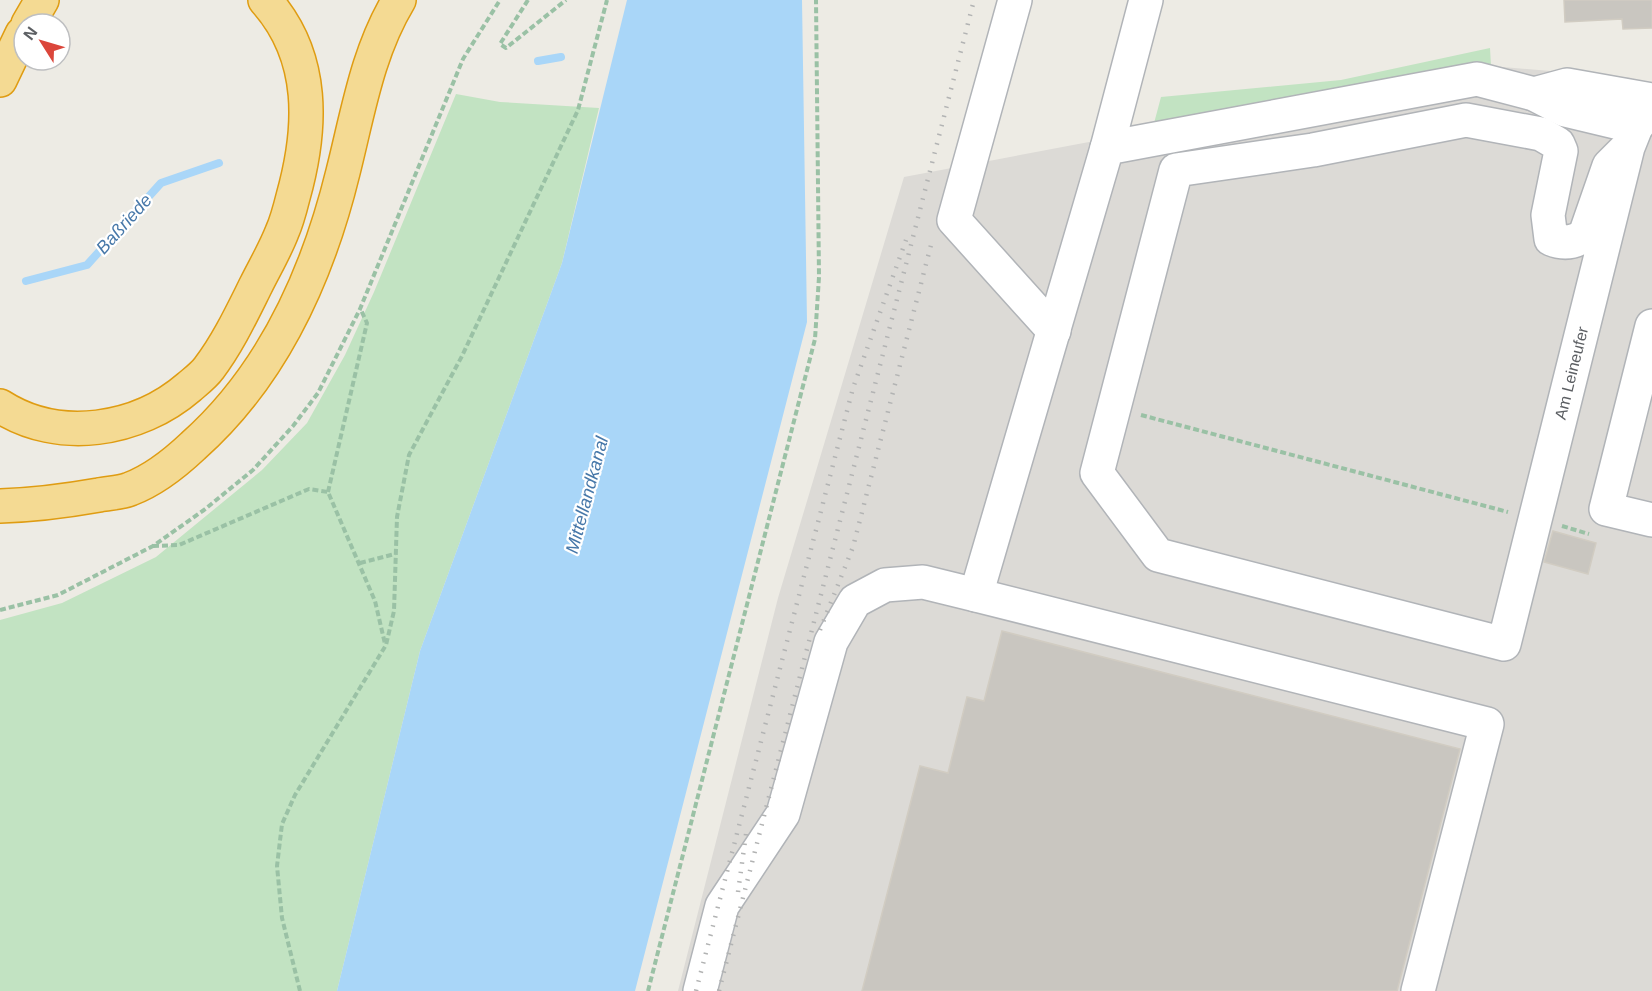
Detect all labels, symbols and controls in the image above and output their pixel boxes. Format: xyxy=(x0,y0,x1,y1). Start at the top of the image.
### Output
north arrow xyxy=(12,12,72,72)
text: N xyxy=(20,24,41,43)
water label: Baßriede xyxy=(92,190,156,258)
street label: Am Leineufer xyxy=(1552,324,1591,421)
water label: Mittellandkanal xyxy=(562,433,612,556)

